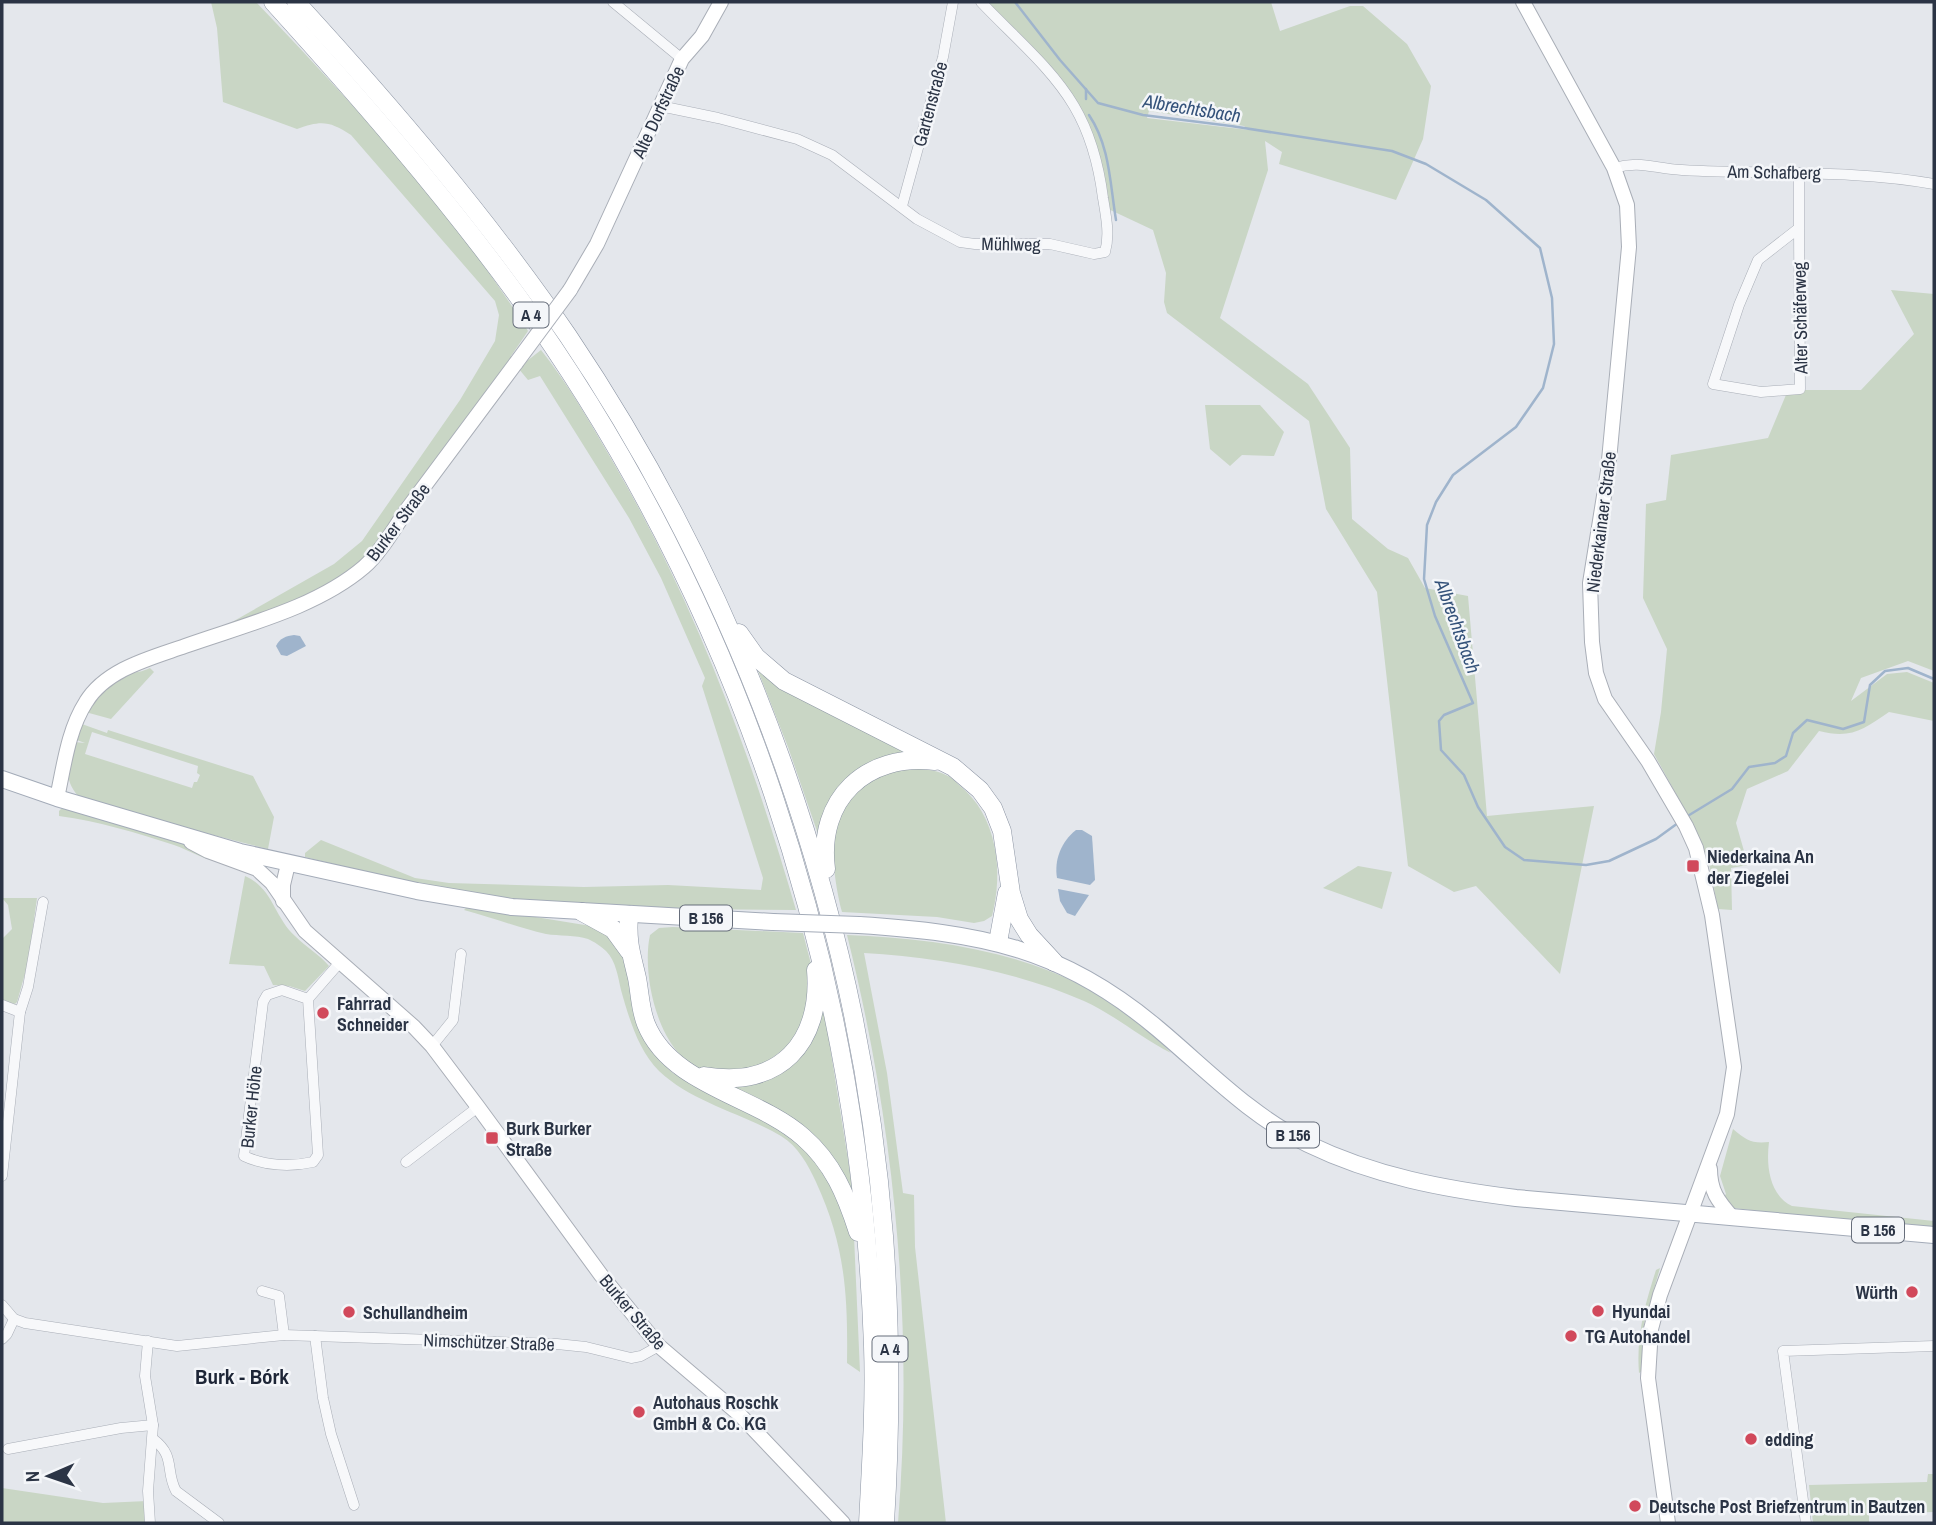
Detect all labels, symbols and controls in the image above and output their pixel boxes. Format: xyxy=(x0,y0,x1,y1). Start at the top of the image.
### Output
street label: Gartenstraße xyxy=(907,59,953,149)
street label: Alte Dorfstraße xyxy=(625,62,690,163)
water label: Albrechtsbach xyxy=(1140,87,1243,129)
street label: Am Schafberg xyxy=(1726,159,1822,185)
street label: Mühlweg xyxy=(981,231,1042,257)
street label: Alter Schäferweg xyxy=(1787,261,1813,375)
road number: A 4 xyxy=(514,302,548,328)
street label: Niederkainaer Straße xyxy=(1580,450,1622,594)
street label: Burker Straße xyxy=(360,478,436,566)
water label: Albrechtsbach xyxy=(1429,574,1487,677)
place label: Niederkaina An der Ziegelei xyxy=(1707,844,1814,890)
marker: Niederkaina An der Ziegelei xyxy=(1685,858,1701,874)
road number: B 156 xyxy=(680,906,732,930)
place label: Fahrrad Schneider xyxy=(337,991,409,1037)
marker: Fahrrad Schneider xyxy=(315,1005,331,1021)
street label: Burker Höhe xyxy=(234,1064,268,1150)
place label: Burk Burker Straße xyxy=(506,1116,592,1162)
road number: B 156 xyxy=(1267,1122,1319,1148)
marker: Burk Burker Straße xyxy=(484,1130,500,1146)
road number: B 156 xyxy=(1852,1218,1904,1242)
street label: Burker Straße xyxy=(594,1269,672,1355)
place label: Würth xyxy=(1856,1280,1898,1305)
marker: Würth xyxy=(1904,1284,1920,1300)
place label: Hyundai xyxy=(1612,1299,1670,1324)
place label: Schullandheim xyxy=(363,1300,468,1325)
marker: Hyundai xyxy=(1590,1303,1606,1319)
marker: Schullandheim xyxy=(341,1304,357,1320)
place label: TG Autohandel xyxy=(1585,1324,1690,1349)
street label: Nimschützer Straße xyxy=(423,1327,555,1357)
marker: TG Autohandel xyxy=(1563,1328,1579,1344)
road number: A 4 xyxy=(872,1336,908,1362)
district label: Burk - Bórk xyxy=(195,1362,289,1391)
place label: Autohaus Roschk GmbH & Co. KG xyxy=(653,1390,779,1436)
marker: Autohaus Roschk GmbH & Co. KG xyxy=(631,1404,647,1420)
place label: edding xyxy=(1765,1427,1813,1452)
marker: edding xyxy=(1743,1431,1759,1447)
north arrow xyxy=(14,1441,84,1511)
text: N xyxy=(19,1471,45,1483)
place label: Deutsche Post Briefzentrum in Bautzen xyxy=(1649,1494,1925,1519)
marker: Deutsche Post Briefzentrum in Bautzen xyxy=(1627,1498,1643,1514)

